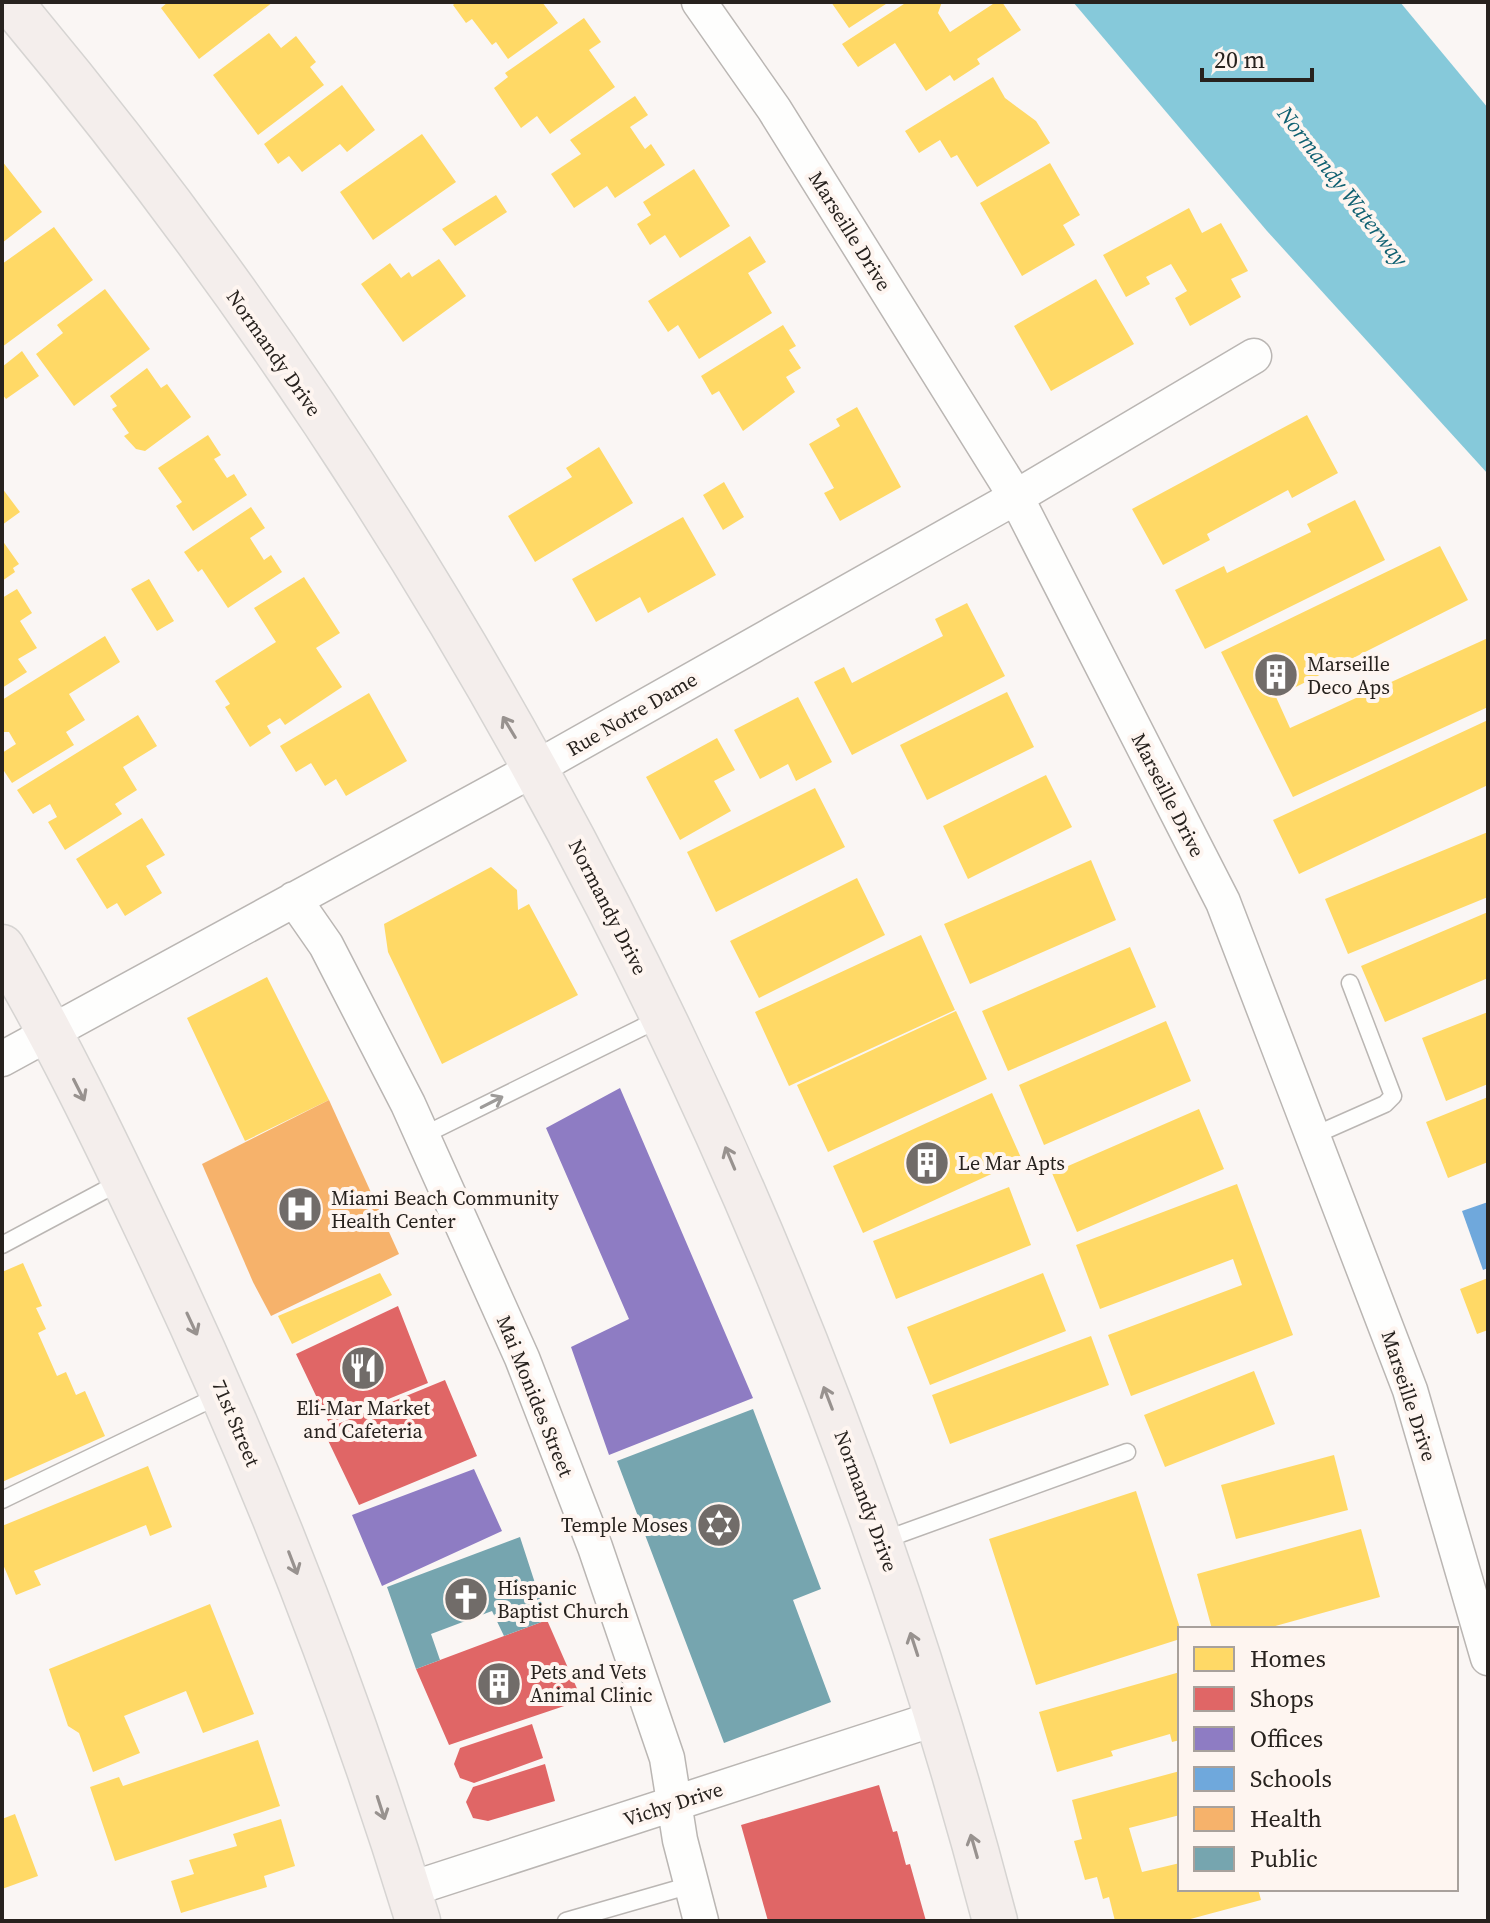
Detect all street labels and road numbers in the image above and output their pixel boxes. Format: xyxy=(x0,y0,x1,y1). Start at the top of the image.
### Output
street label: Marseille Drive xyxy=(802,166,898,296)
street label: Normandy Drive xyxy=(220,284,328,422)
street label: Rue Notre Dame xyxy=(562,665,702,763)
street label: Marseille Drive xyxy=(1125,728,1211,862)
street label: Normandy Drive xyxy=(562,835,654,979)
street label: Mai Monides Street xyxy=(490,1311,580,1481)
street label: Marseille Drive xyxy=(1375,1327,1443,1465)
street label: 71st Street xyxy=(205,1375,267,1471)
street label: Normandy Drive xyxy=(827,1426,905,1576)
street label: Vichy Drive xyxy=(620,1775,726,1833)

